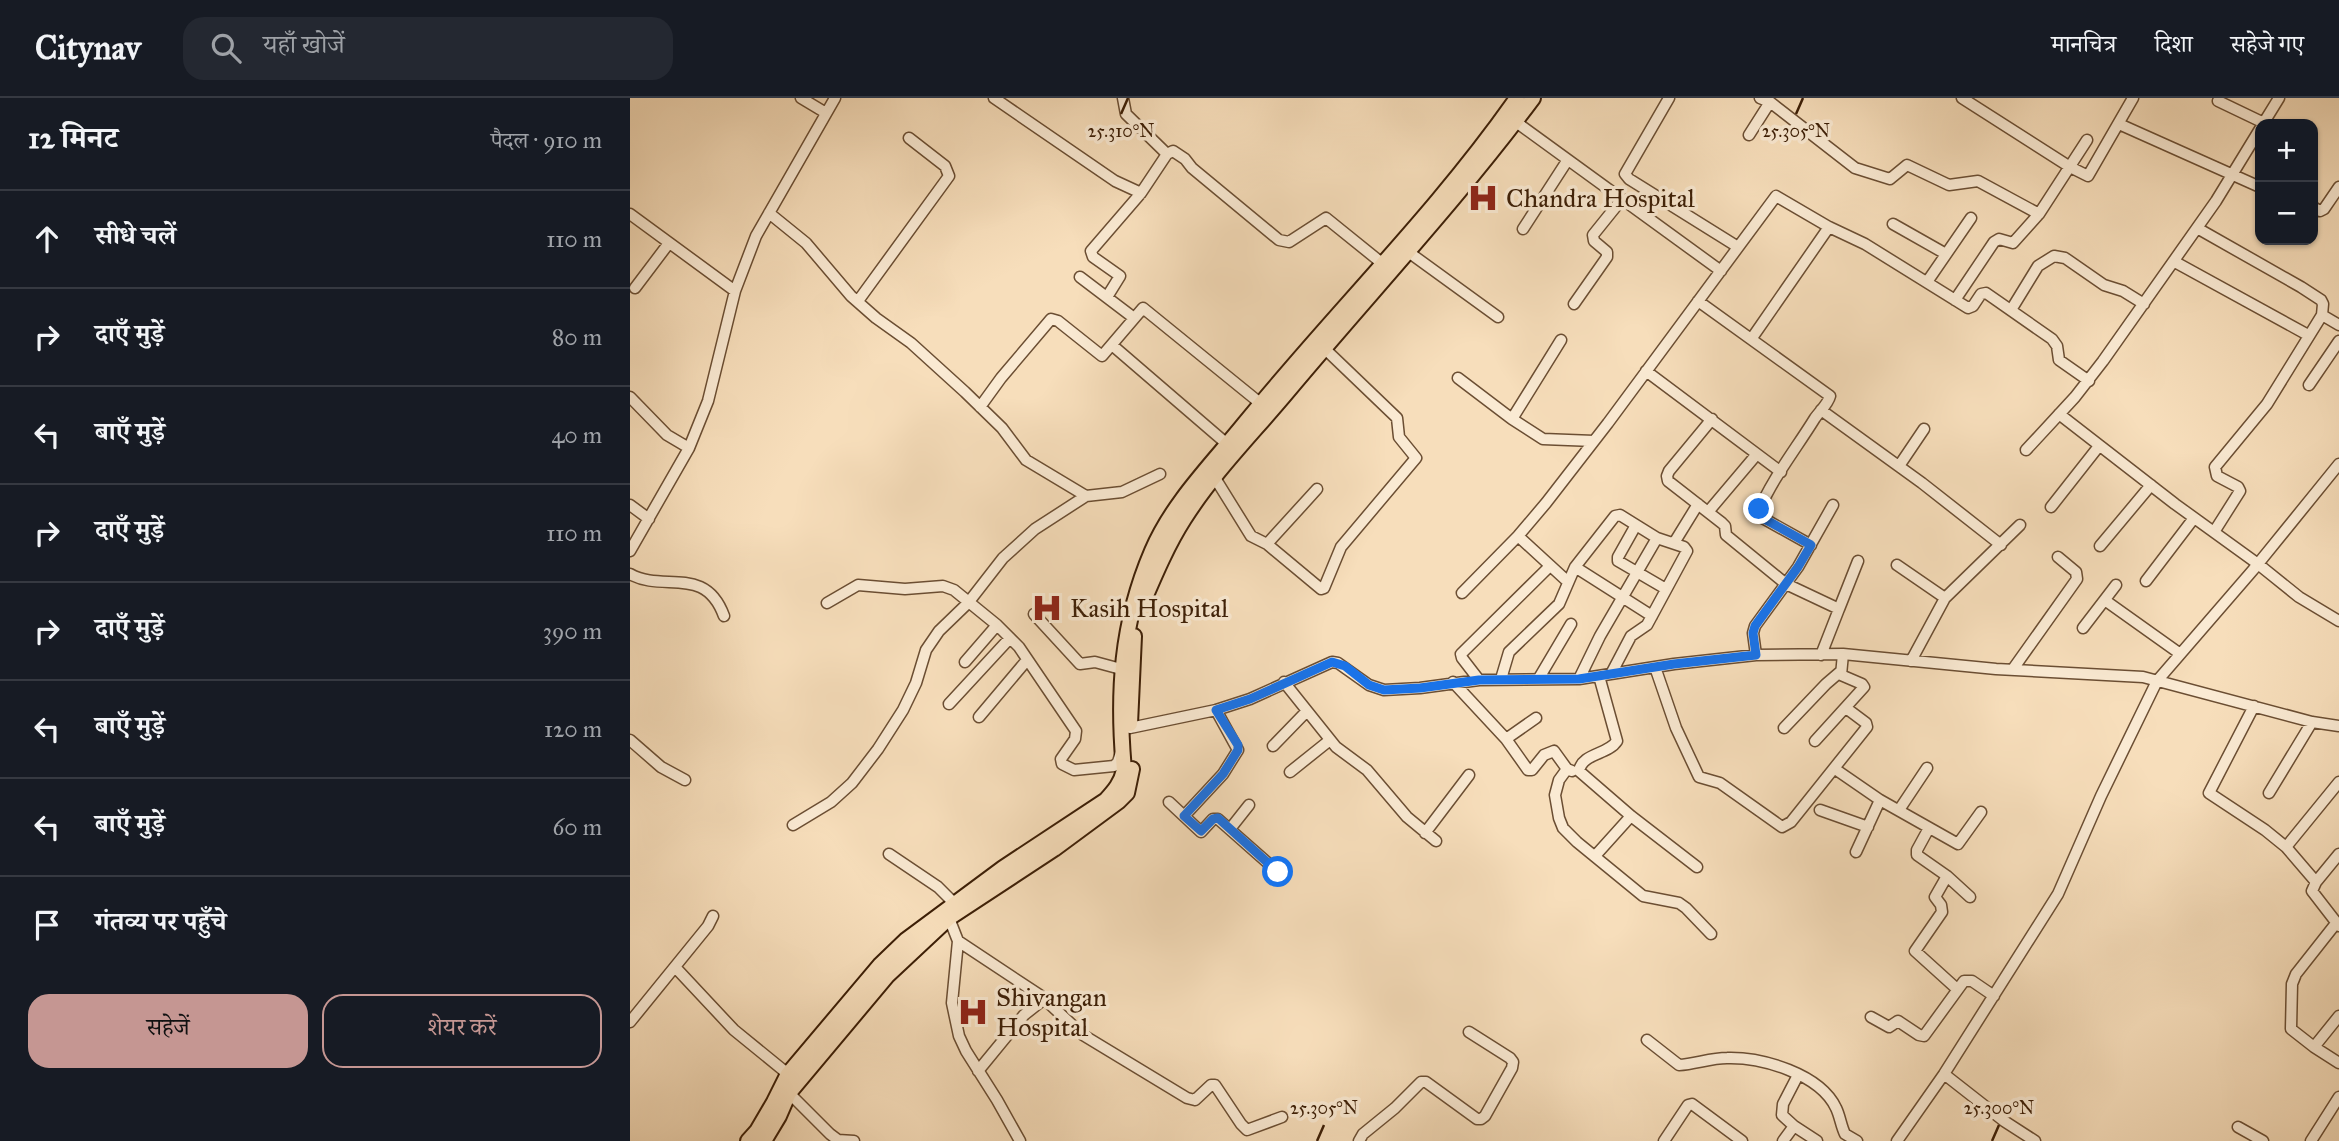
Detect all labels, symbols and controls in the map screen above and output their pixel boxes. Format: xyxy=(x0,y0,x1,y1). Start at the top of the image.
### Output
search box xyxy=(183,17,673,80)
text: Citynav xyxy=(35,28,141,68)
text: यहाँ खोजें xyxy=(263,28,345,60)
icon: search xyxy=(207,29,245,67)
text: मानचित्र xyxy=(2051,29,2116,59)
text: दिशा xyxy=(2154,29,2193,59)
text: सहेजे गए xyxy=(2231,29,2304,59)
map controls xyxy=(2255,119,2318,245)
button: + xyxy=(2255,119,2318,182)
text: 12 मिनट xyxy=(28,120,118,156)
text: 25.310°N xyxy=(1088,120,1154,142)
text: 25.305°N xyxy=(1762,120,1830,142)
text: पैदल · 910 m xyxy=(491,126,602,154)
hospital icon: Chandra Hospital xyxy=(1466,181,1500,215)
place label: Chandra Hospital xyxy=(1506,182,1695,214)
button: − xyxy=(2255,182,2318,245)
text: सीधे चलें xyxy=(95,219,176,251)
icon: ahead xyxy=(28,220,66,258)
text: 110 m xyxy=(546,225,602,253)
text: दाएँ मुड़ें xyxy=(95,317,164,349)
icon: right xyxy=(28,318,66,356)
text: 80 m xyxy=(552,323,602,351)
text: बाएँ मुड़ें xyxy=(95,415,165,447)
icon: left xyxy=(28,416,66,454)
text: 40 m xyxy=(552,421,602,449)
route end xyxy=(1743,493,1774,524)
text: दाएँ मुड़ें xyxy=(95,513,164,545)
icon: right xyxy=(28,514,66,552)
text: 110 m xyxy=(546,519,602,547)
hospital icon: Kasih Hospital xyxy=(1030,591,1064,625)
place label: Kasih Hospital xyxy=(1070,592,1228,624)
text: दाएँ मुड़ें xyxy=(95,611,164,643)
icon: right xyxy=(28,612,66,650)
text: 390 m xyxy=(543,617,602,645)
text: बाएँ मुड़ें xyxy=(95,709,165,741)
icon: left xyxy=(28,710,66,748)
text: 120 m xyxy=(544,715,602,743)
text: बाएँ मुड़ें xyxy=(95,807,165,839)
icon: left xyxy=(28,808,66,846)
text: 60 m xyxy=(553,813,602,841)
route start xyxy=(1262,856,1293,887)
text: गंतव्य पर पहुँचे xyxy=(95,905,226,937)
icon: arrive xyxy=(28,906,66,944)
place label: Shivangan Hospital xyxy=(996,981,1107,1043)
button: सहेजें xyxy=(28,994,308,1068)
button: शेयर करें xyxy=(322,994,602,1068)
hospital icon: Shivangan Hospital xyxy=(956,995,990,1029)
text: 25.305°N xyxy=(1290,1097,1358,1119)
text: 25.300°N xyxy=(1964,1097,2034,1119)

